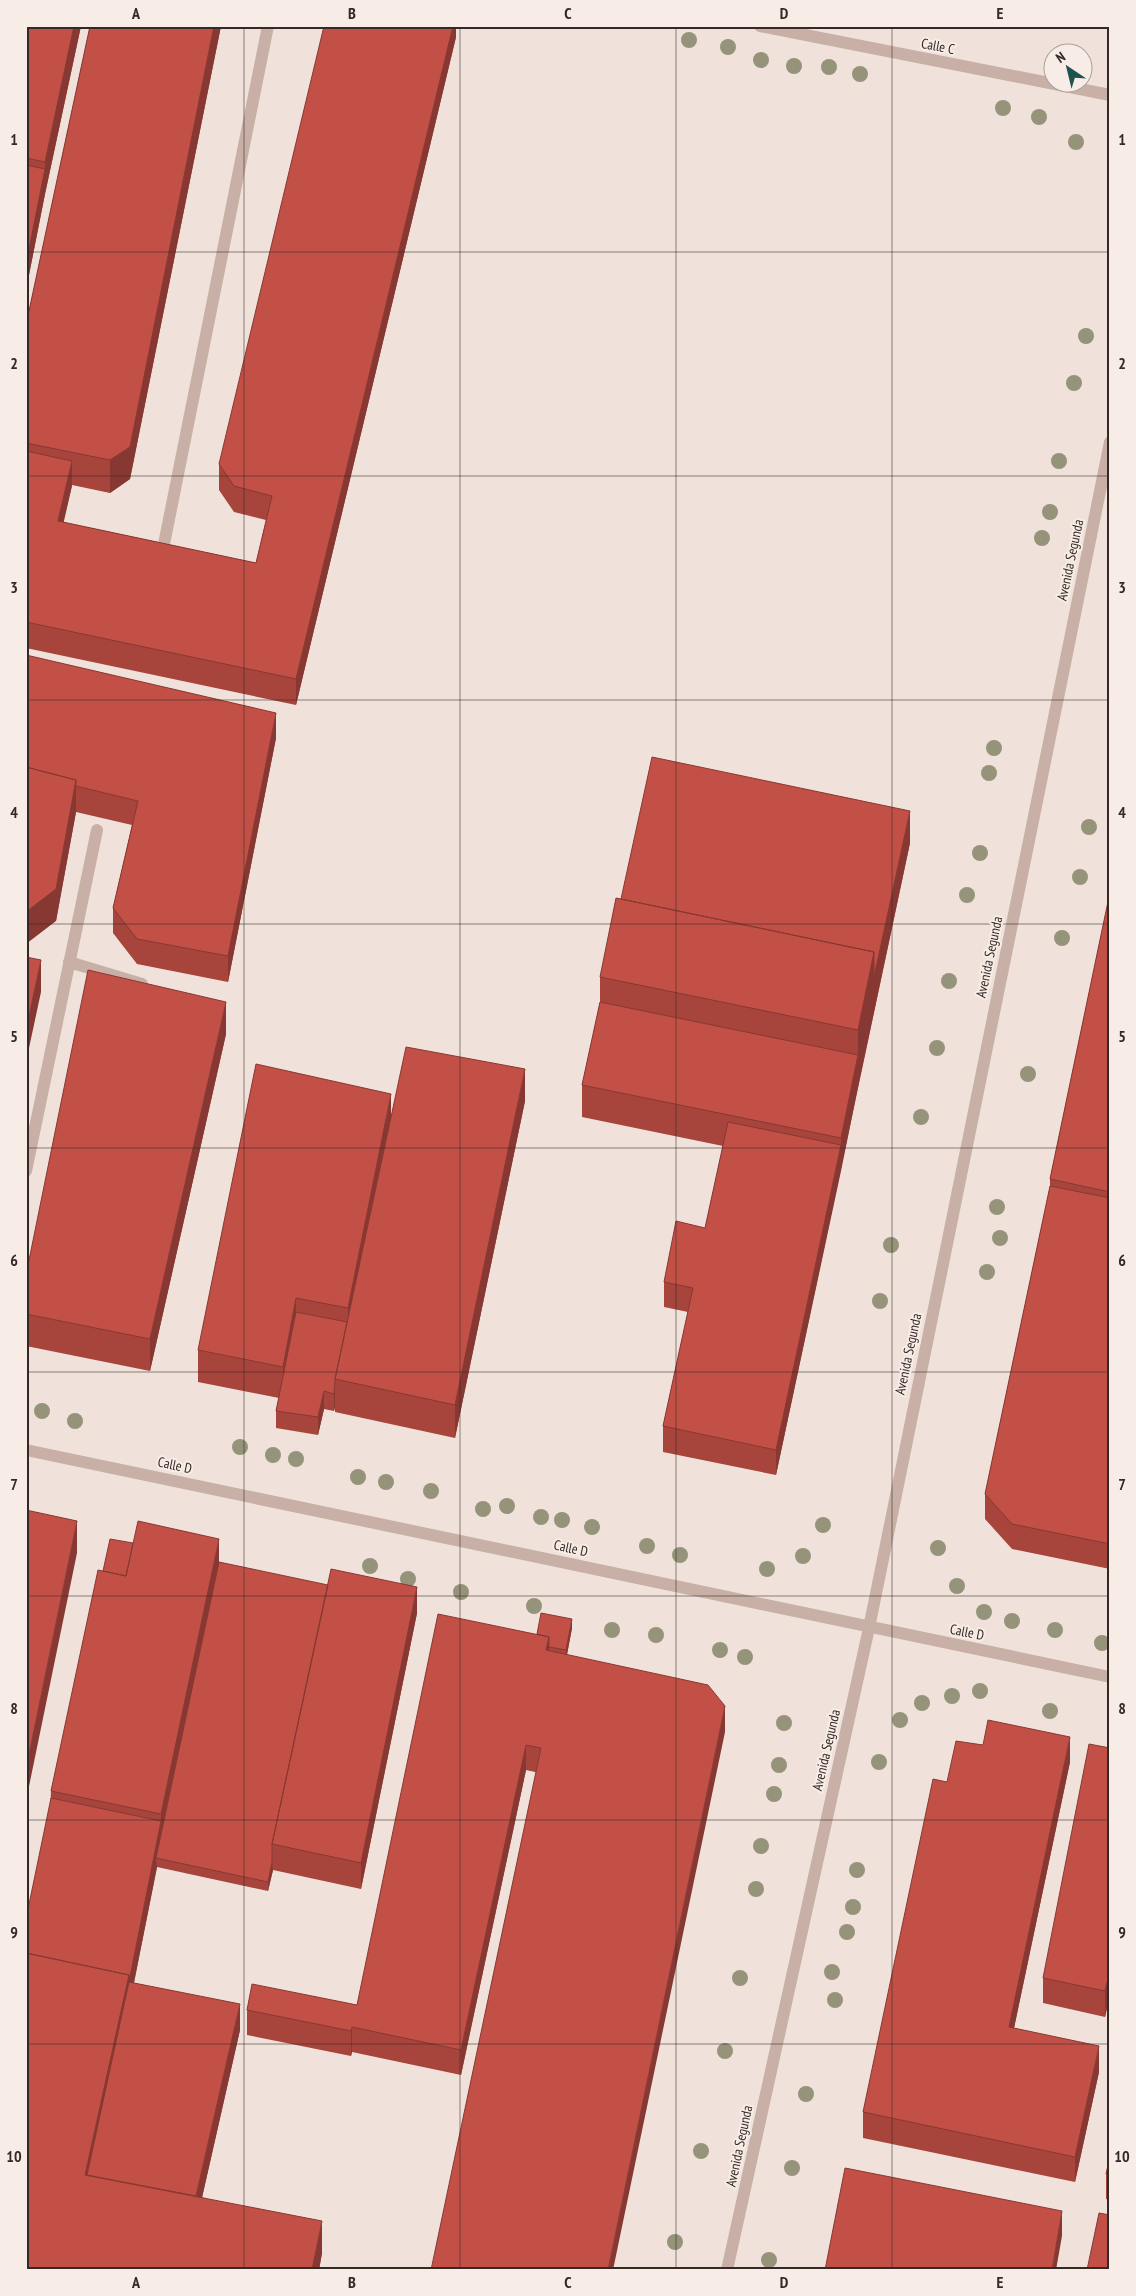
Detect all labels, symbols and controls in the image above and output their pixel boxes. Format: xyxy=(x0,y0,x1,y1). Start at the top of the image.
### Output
text: A xyxy=(131,3,141,23)
text: B xyxy=(348,3,356,23)
text: C xyxy=(564,3,572,23)
text: D xyxy=(780,3,789,23)
text: E xyxy=(997,3,1004,23)
street label: Calle C xyxy=(920,34,957,58)
north arrow xyxy=(1044,42,1094,92)
text: N xyxy=(1052,48,1069,67)
text: 1 xyxy=(10,129,18,149)
text: 1 xyxy=(1118,129,1126,149)
text: 2 xyxy=(10,353,18,373)
text: 2 xyxy=(1118,353,1126,373)
street label: Avenida Segunda xyxy=(1053,518,1087,602)
text: 3 xyxy=(10,577,18,597)
text: 3 xyxy=(1118,577,1126,597)
text: 4 xyxy=(10,802,18,822)
text: 4 xyxy=(1118,802,1126,822)
street label: Avenida Segunda xyxy=(972,915,1006,999)
text: 5 xyxy=(10,1026,18,1046)
text: 5 xyxy=(1118,1026,1126,1046)
text: 6 xyxy=(10,1250,18,1270)
text: 6 xyxy=(1118,1250,1126,1270)
street label: Avenida Segunda xyxy=(891,1312,925,1396)
street label: Calle D xyxy=(156,1453,194,1477)
text: 7 xyxy=(10,1474,18,1494)
text: 7 xyxy=(1118,1474,1126,1494)
street label: Calle D xyxy=(552,1536,590,1560)
street label: Calle D xyxy=(948,1620,986,1644)
text: 8 xyxy=(10,1698,18,1718)
text: 8 xyxy=(1118,1698,1126,1718)
street label: Avenida Segunda xyxy=(808,1708,844,1792)
text: 9 xyxy=(10,1922,18,1942)
text: 9 xyxy=(1118,1922,1126,1942)
street label: Avenida Segunda xyxy=(722,2104,756,2188)
text: 10 xyxy=(6,2146,22,2166)
text: 10 xyxy=(1114,2146,1130,2166)
text: A xyxy=(131,2272,141,2292)
text: B xyxy=(348,2272,356,2292)
text: C xyxy=(564,2272,572,2292)
text: D xyxy=(780,2272,789,2292)
text: E xyxy=(997,2272,1004,2292)

